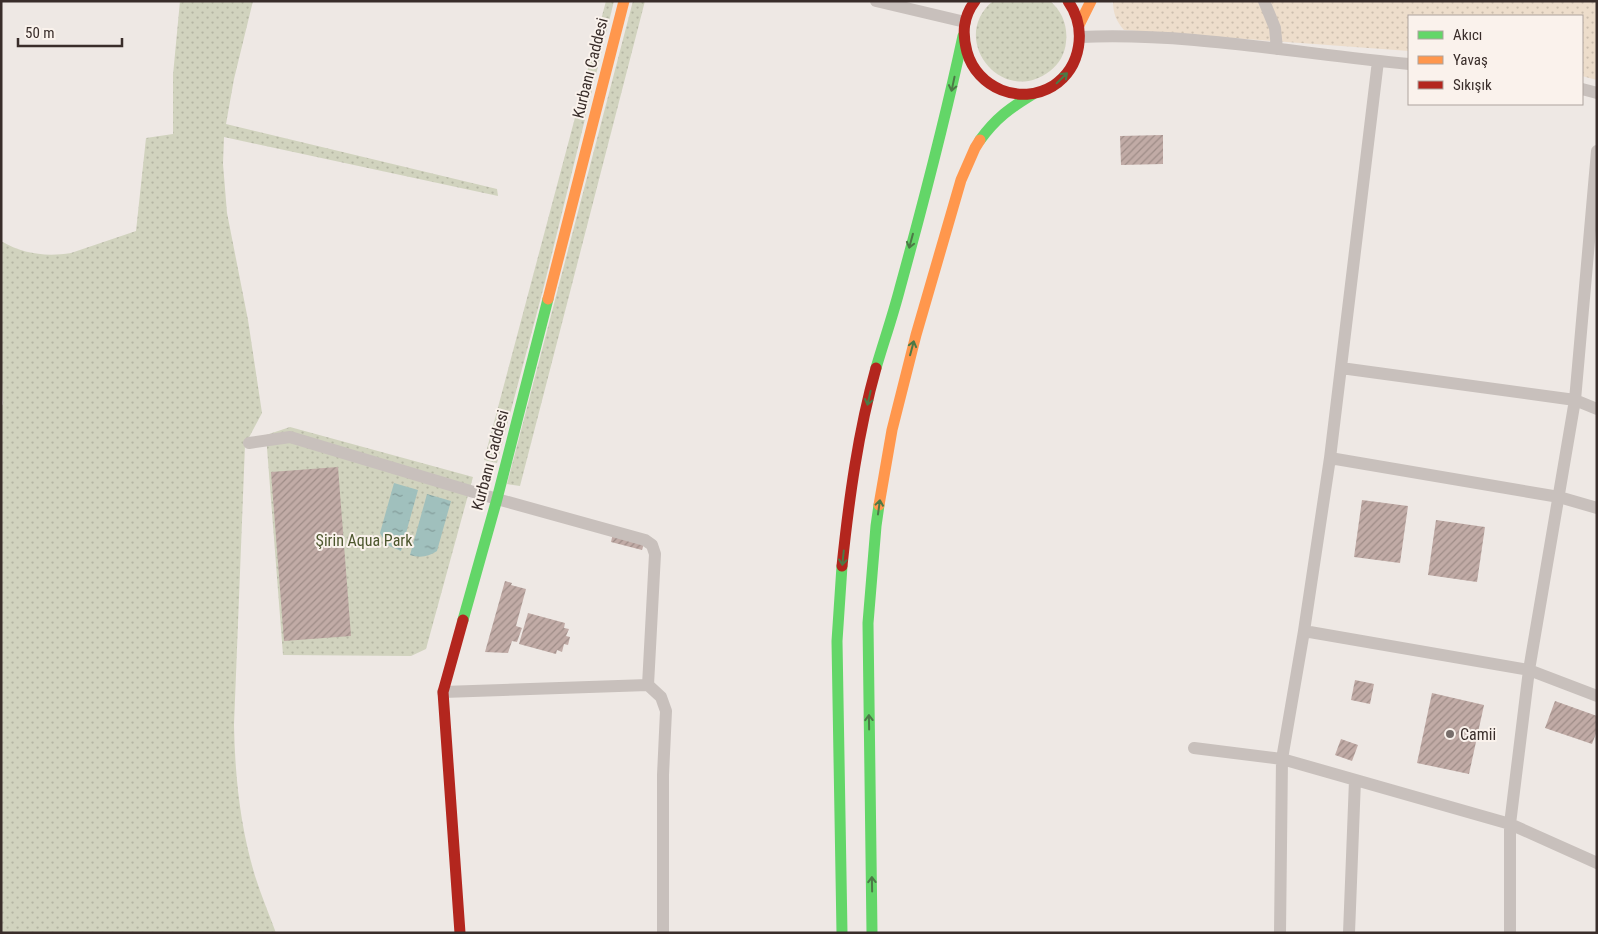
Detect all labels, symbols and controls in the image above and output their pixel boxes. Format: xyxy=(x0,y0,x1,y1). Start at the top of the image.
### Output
scale bar xyxy=(18,15,121,47)
legend xyxy=(1408,15,1583,105)
street label: Kurbanı Caddesi xyxy=(568,16,612,120)
text: 50 m xyxy=(25,24,55,42)
text: Akıcı xyxy=(1453,26,1482,44)
text: Yavaş xyxy=(1453,51,1488,69)
one-way arrow xyxy=(1055,72,1068,84)
one-way arrow xyxy=(948,75,958,91)
text: Sıkışık xyxy=(1453,76,1492,94)
one-way arrow xyxy=(906,232,916,248)
one-way arrow xyxy=(908,341,918,357)
one-way arrow xyxy=(864,389,873,405)
street label: Kurbanı Caddesi xyxy=(467,408,513,512)
one-way arrow xyxy=(874,499,884,515)
park label: Şirin Aqua Park xyxy=(316,531,413,550)
one-way arrow xyxy=(838,549,847,565)
one-way arrow xyxy=(864,714,874,730)
place label: Camii xyxy=(1460,725,1496,744)
marker: Camii xyxy=(1444,728,1456,740)
one-way arrow xyxy=(867,876,876,892)

